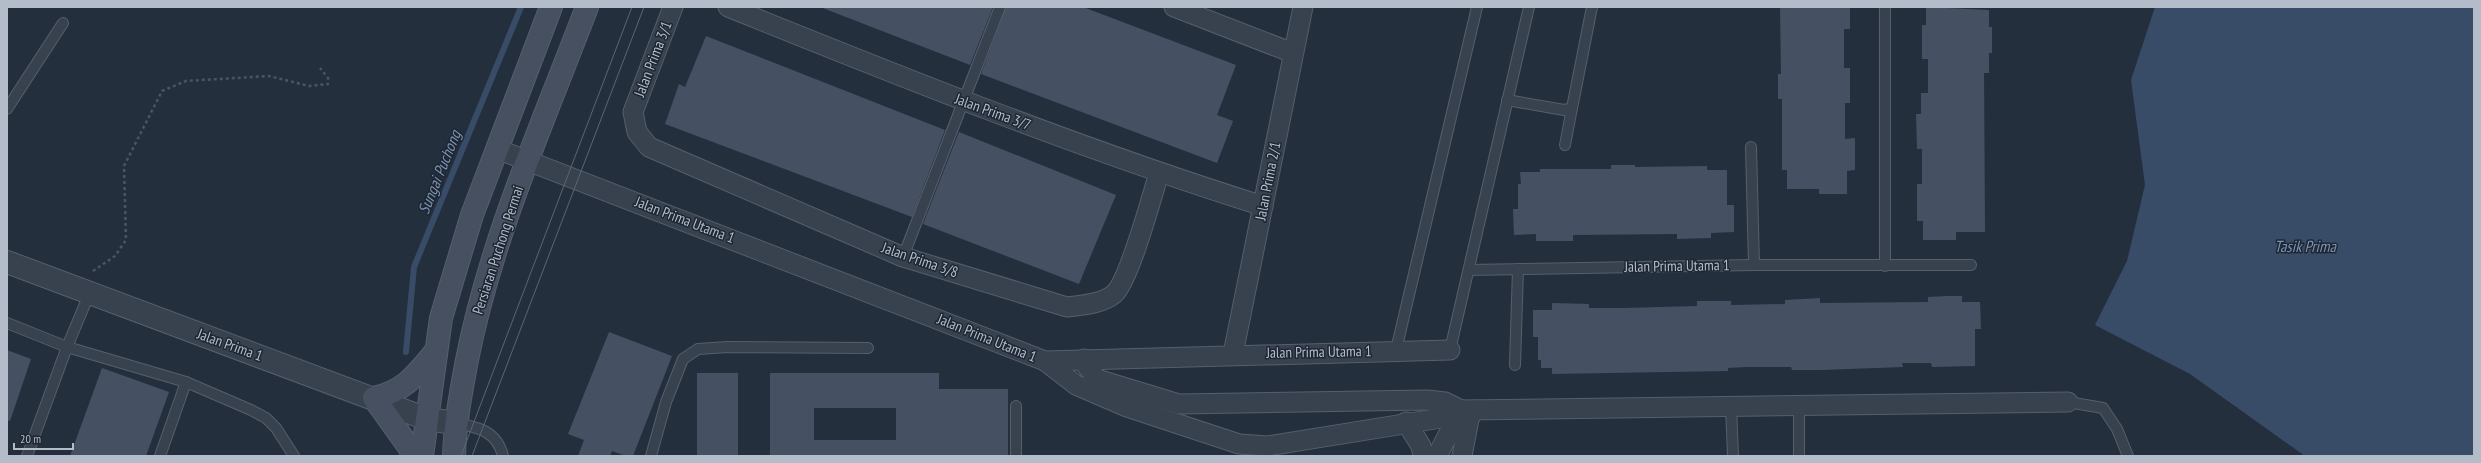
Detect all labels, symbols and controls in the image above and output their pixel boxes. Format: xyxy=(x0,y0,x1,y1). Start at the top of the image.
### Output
street label: Jalan Prima 3/1 xyxy=(629,18,676,100)
street label: Jalan Prima 3/7 xyxy=(952,89,1034,134)
water label: Sungai Puchong xyxy=(413,126,465,217)
street label: Jalan Prima 2/1 xyxy=(1250,140,1284,223)
street label: Persiaran Puchong Permai xyxy=(468,183,527,317)
street label: Jalan Prima Utama 1 xyxy=(632,191,738,247)
water label: Tasik Prima xyxy=(2274,236,2337,256)
street label: Jalan Prima 3/8 xyxy=(879,237,961,281)
street label: Jalan Prima Utama 1 xyxy=(1623,255,1730,276)
street label: Jalan Prima Utama 1 xyxy=(934,309,1040,366)
street label: Jalan Prima 1 xyxy=(194,324,266,365)
street label: Jalan Prima Utama 1 xyxy=(1265,341,1372,362)
scale bar xyxy=(14,425,73,451)
text: 20 m xyxy=(20,431,41,446)

